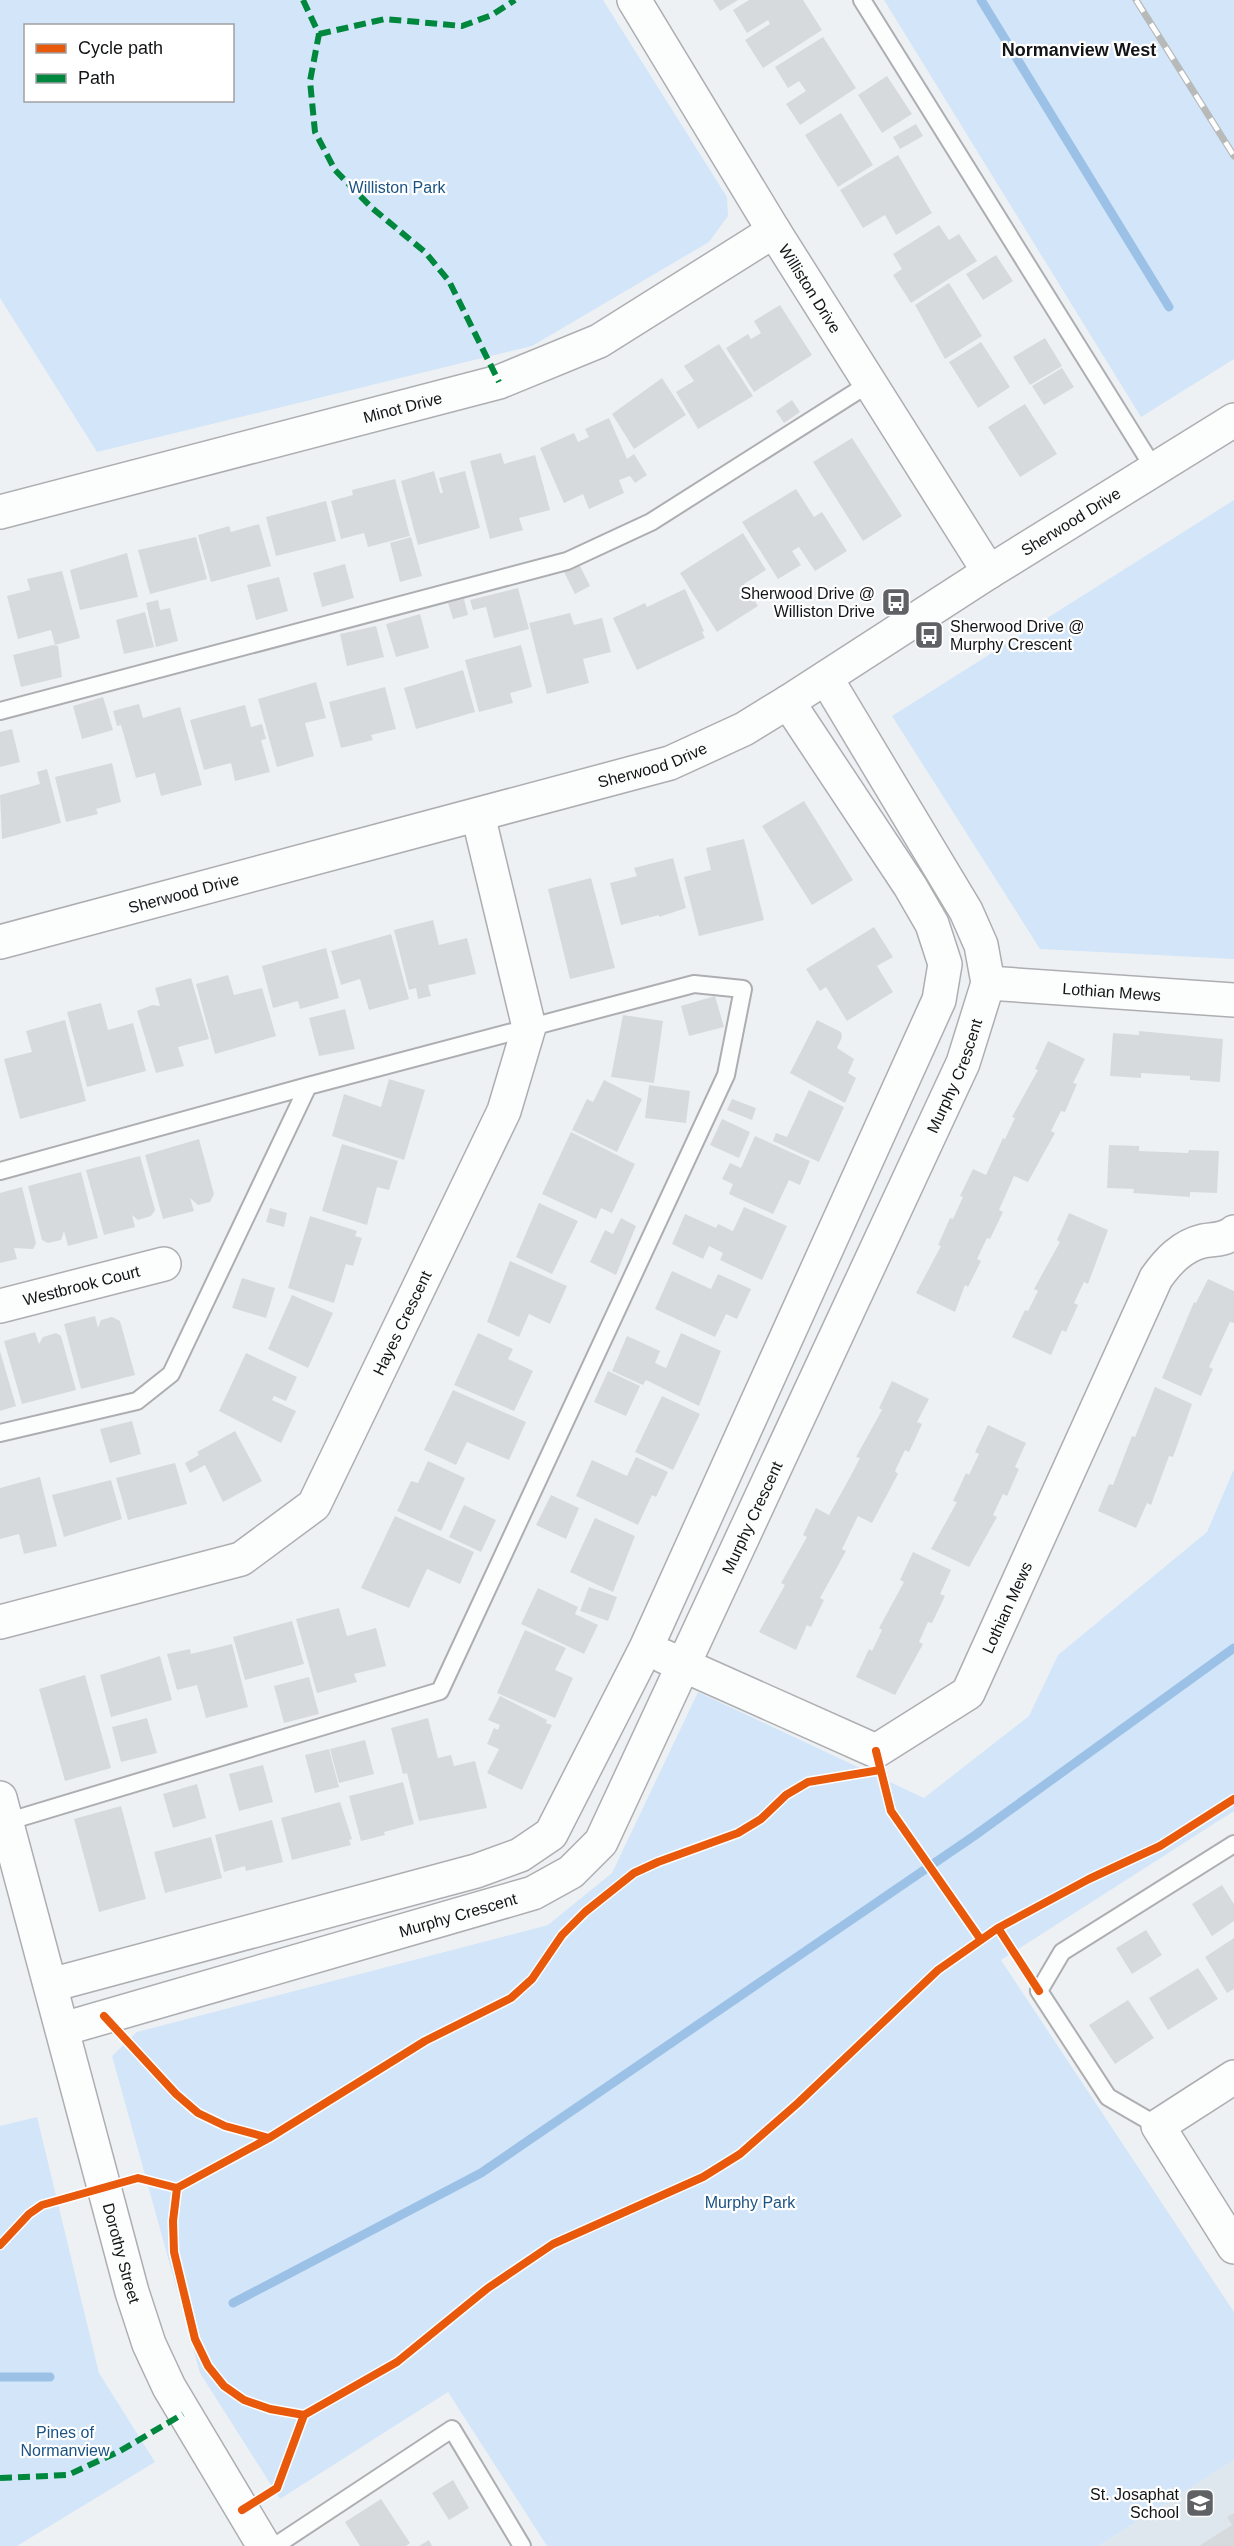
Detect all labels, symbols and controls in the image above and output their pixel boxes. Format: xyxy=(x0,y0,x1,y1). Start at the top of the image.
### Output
legend xyxy=(24,24,234,102)
text: Cycle path xyxy=(78,38,163,58)
district label: Normanview West xyxy=(1002,40,1156,60)
text: Path xyxy=(78,68,115,88)
park label: Williston Park xyxy=(349,179,446,196)
street label: Williston Drive xyxy=(776,241,844,336)
street label: Minot Drive xyxy=(361,389,444,426)
street label: Sherwood Drive xyxy=(1018,484,1124,559)
place label: Sherwood Drive @ Williston Drive xyxy=(740,585,875,620)
bus stop icon: Sherwood Drive @ Williston Drive xyxy=(880,586,912,618)
place label: Sherwood Drive @ Murphy Crescent xyxy=(950,618,1085,653)
bus stop icon: Sherwood Drive @ Murphy Crescent xyxy=(913,619,945,651)
street label: Sherwood Drive xyxy=(596,739,709,790)
street label: Sherwood Drive xyxy=(126,870,241,916)
street label: Lothian Mews xyxy=(1062,980,1162,1003)
street label: Murphy Crescent xyxy=(923,1016,985,1136)
street label: Westbrook Court xyxy=(21,1262,142,1308)
street label: Hayes Crescent xyxy=(369,1267,434,1378)
street label: Murphy Crescent xyxy=(718,1458,785,1576)
street label: Lothian Mews xyxy=(979,1559,1035,1656)
street label: Murphy Crescent xyxy=(397,1890,519,1940)
park label: Murphy Park xyxy=(705,2194,796,2211)
street label: Dorothy Street xyxy=(100,2201,144,2306)
park label: Pines of Normanview xyxy=(21,2424,110,2459)
place label: St. Josaphat School xyxy=(1090,2486,1180,2521)
school or university icon: St. Josaphat School xyxy=(1184,2487,1216,2519)

